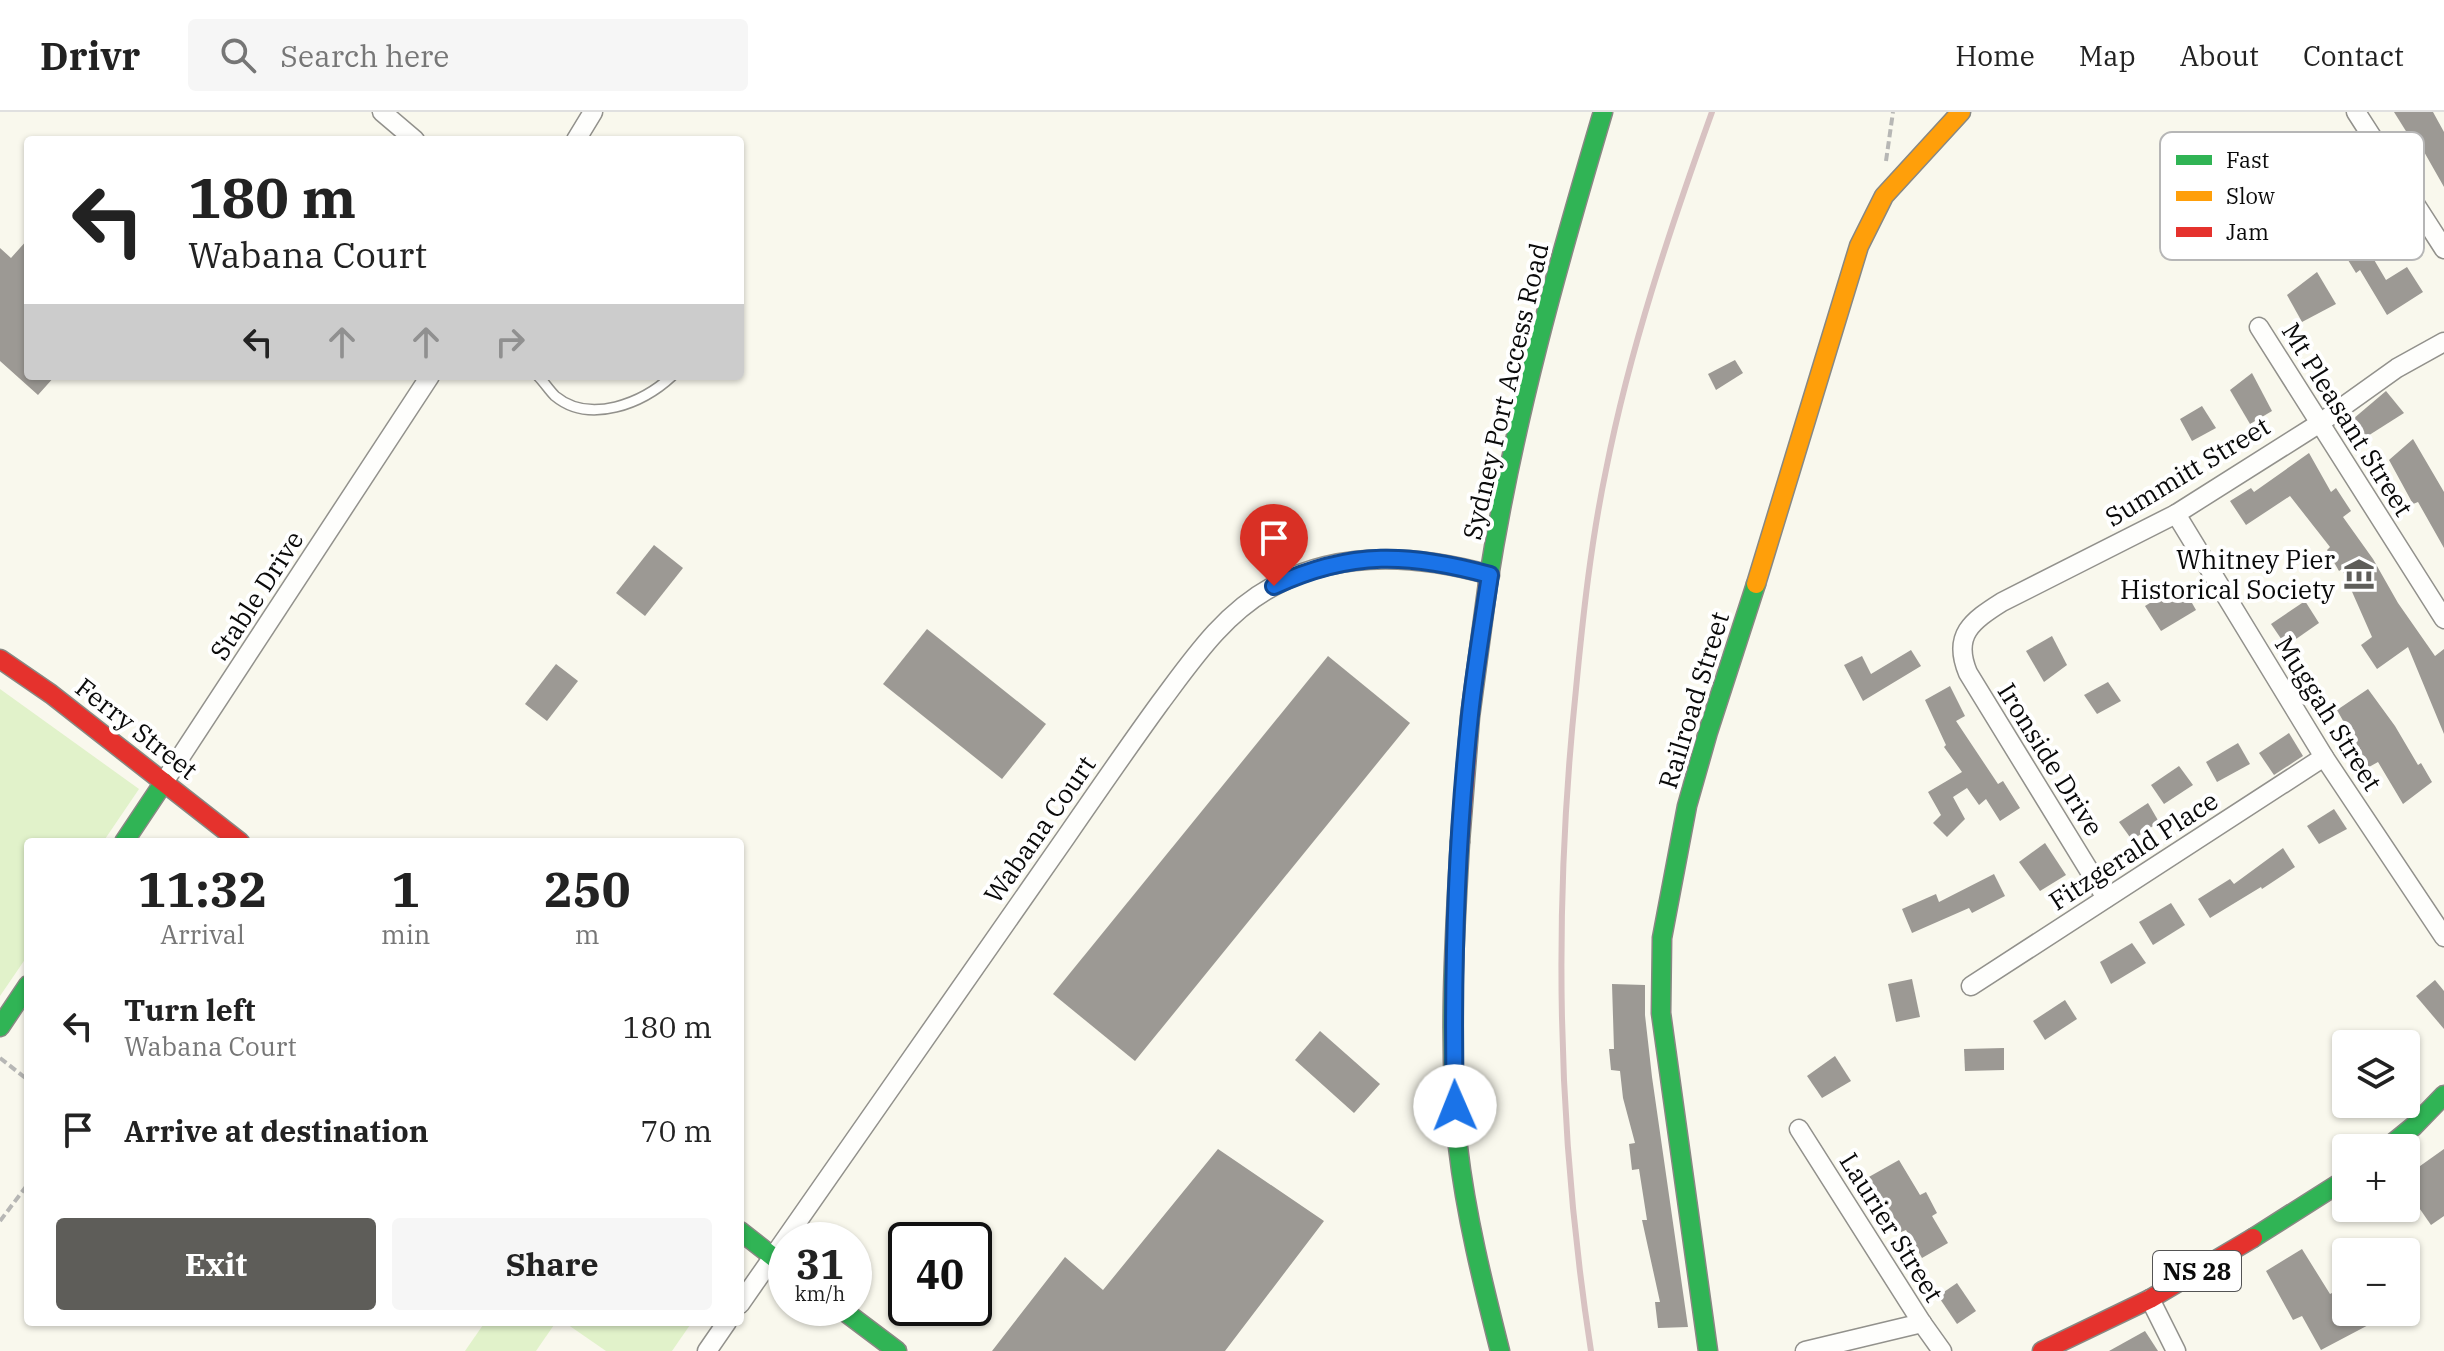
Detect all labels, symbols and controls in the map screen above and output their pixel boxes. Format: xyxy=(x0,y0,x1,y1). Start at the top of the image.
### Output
search box xyxy=(188,19,748,91)
text: Drivr xyxy=(40,31,140,80)
icon: search xyxy=(216,33,260,77)
text: Search here xyxy=(280,36,449,75)
text: Home xyxy=(1955,37,2035,74)
text: Map xyxy=(2079,37,2136,74)
text: About xyxy=(2180,37,2259,74)
text: Contact xyxy=(2303,37,2404,74)
legend xyxy=(2160,132,2424,260)
text: Fast xyxy=(2226,145,2269,174)
text: 180 m xyxy=(188,161,356,233)
icon: left xyxy=(56,168,160,272)
text: Slow xyxy=(2226,181,2275,210)
text: Jam xyxy=(2226,217,2269,246)
text: Wabana Court xyxy=(188,231,427,278)
street label: Sydney Port Access Road xyxy=(1454,239,1556,543)
street label: Mt Pleasant Street xyxy=(2275,316,2421,522)
icon: left xyxy=(236,320,280,364)
icon: ahead xyxy=(320,320,364,364)
icon: ahead xyxy=(404,320,448,364)
icon: right xyxy=(488,320,532,364)
street label: Summitt Street xyxy=(2098,408,2276,534)
pin xyxy=(1240,504,1308,586)
icon: arrive xyxy=(1252,516,1296,560)
street label: Stable Drive xyxy=(202,524,310,666)
place label: Whitney Pier Historical Society xyxy=(2120,542,2335,606)
museum icon: Whitney Pier Historical Society xyxy=(2342,557,2376,591)
street label: Railroad Street xyxy=(1650,607,1736,793)
street label: Muggah Street xyxy=(2268,629,2390,797)
street label: Ferry Street xyxy=(69,670,205,786)
street label: Ironside Drive xyxy=(1990,676,2112,842)
street label: Wabana Court xyxy=(976,749,1102,909)
street label: Fitzgerald Place xyxy=(2042,783,2224,917)
text: 11:32 xyxy=(138,858,267,920)
text: 1 xyxy=(391,858,420,920)
text: 250 xyxy=(544,858,630,920)
text: Arrival xyxy=(160,917,245,951)
text: min xyxy=(381,917,430,951)
text: m xyxy=(575,917,600,951)
text: Turn left xyxy=(124,990,256,1029)
icon: left xyxy=(56,1004,100,1048)
text: 180 m xyxy=(622,1007,712,1046)
text: Wabana Court xyxy=(124,1029,297,1063)
map controls xyxy=(2332,1030,2420,1326)
button: layers xyxy=(2332,1030,2420,1118)
position arrow xyxy=(1413,1064,1497,1148)
icon: arrive xyxy=(56,1108,100,1152)
text: Arrive at destination xyxy=(124,1111,429,1150)
text: 70 m xyxy=(640,1111,712,1150)
button: + xyxy=(2332,1134,2420,1222)
street label: Laurier Street xyxy=(1833,1146,1951,1308)
button: Exit xyxy=(56,1218,376,1310)
button: Share xyxy=(392,1218,712,1310)
speed limit sign: 40 xyxy=(888,1222,992,1326)
text: 31 xyxy=(796,1238,844,1290)
button: − xyxy=(2332,1238,2420,1326)
road number: NS 28 xyxy=(2153,1251,2241,1291)
text: km/h xyxy=(795,1280,845,1307)

